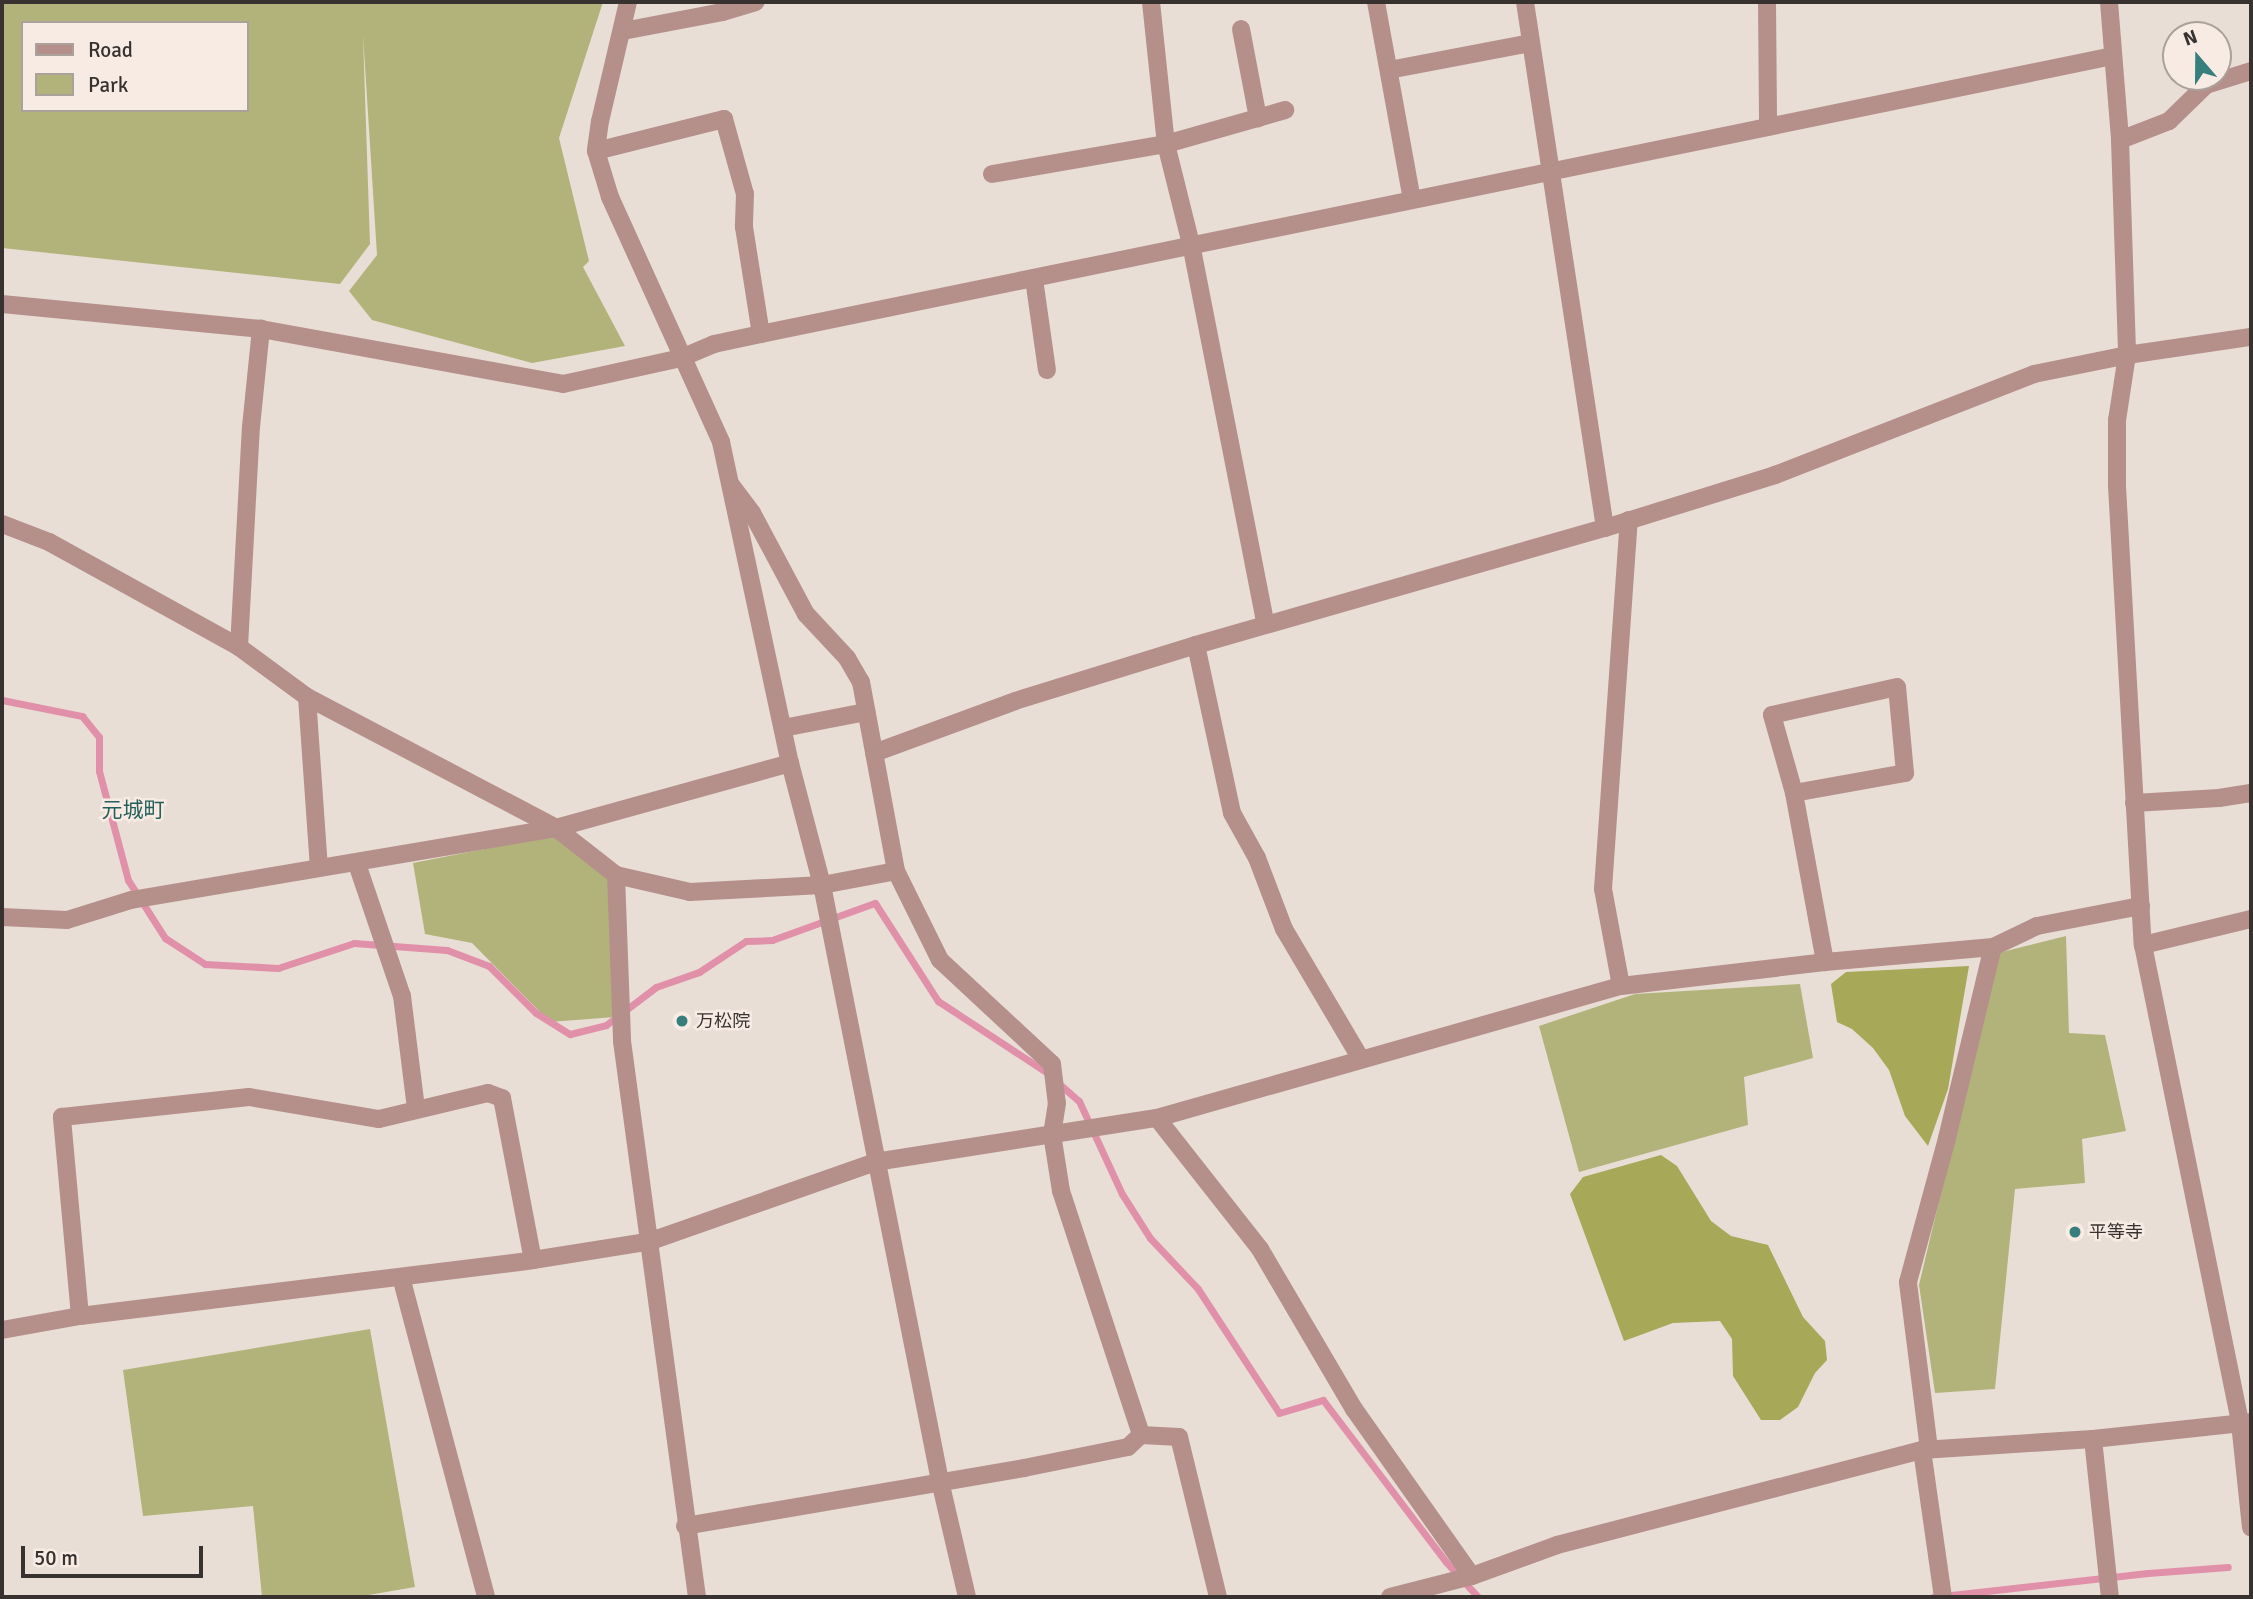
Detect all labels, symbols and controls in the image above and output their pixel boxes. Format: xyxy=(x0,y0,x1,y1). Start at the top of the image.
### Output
legend xyxy=(21,21,248,112)
north arrow xyxy=(2162,21,2232,91)
text: N xyxy=(2180,25,2201,52)
text: Road xyxy=(88,37,133,63)
text: Park xyxy=(88,72,128,98)
district label: 元城町 xyxy=(102,797,164,823)
place label: 万松院 xyxy=(696,1010,750,1032)
marker: 万松院 xyxy=(674,1013,690,1029)
place label: 平等寺 xyxy=(2089,1221,2143,1243)
marker: 平等寺 xyxy=(2067,1224,2083,1240)
scale bar xyxy=(24,1532,206,1576)
text: 50 m xyxy=(34,1545,78,1571)

